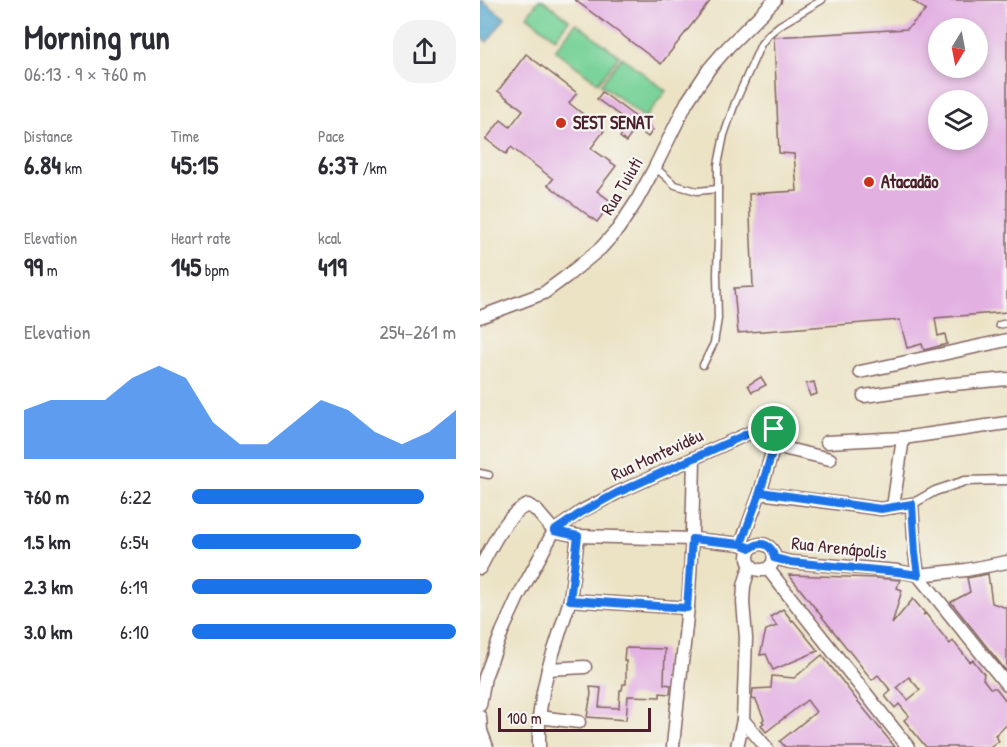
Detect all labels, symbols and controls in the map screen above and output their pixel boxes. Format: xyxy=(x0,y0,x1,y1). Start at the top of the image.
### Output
text: Morning run xyxy=(24,15,170,59)
north arrow xyxy=(928,18,988,78)
map controls xyxy=(928,18,988,150)
button: share xyxy=(393,20,456,83)
text: 06:13 · 9 × 760 m xyxy=(24,60,146,87)
button: layers xyxy=(928,90,988,150)
place label: SEST SENAT xyxy=(573,110,654,135)
marker: SEST SENAT xyxy=(554,116,568,130)
text: Distance xyxy=(24,125,73,147)
text: Time xyxy=(171,125,199,147)
text: Pace xyxy=(318,125,345,147)
text: 6.84 xyxy=(24,147,61,182)
text: 45:15 xyxy=(171,147,218,182)
text: 6:37 xyxy=(318,147,359,182)
street label: Rua Tuiuti xyxy=(594,152,649,219)
text: km xyxy=(61,157,82,179)
text: /km xyxy=(359,157,387,179)
place label: Atacadão xyxy=(881,169,939,194)
marker: Atacadão xyxy=(862,175,876,189)
text: Elevation xyxy=(24,227,77,249)
text: Heart rate xyxy=(171,227,231,249)
text: kcal xyxy=(318,227,341,249)
text: 99 xyxy=(24,249,43,284)
text: 145 xyxy=(171,249,201,284)
text: 419 xyxy=(318,249,347,284)
text: m xyxy=(43,259,58,281)
text: bpm xyxy=(201,259,229,281)
text: Elevation xyxy=(24,318,90,345)
text: 254–261 m xyxy=(379,318,456,345)
pin xyxy=(748,403,799,454)
icon: arrive xyxy=(757,412,790,445)
street label: Rua Montevidéu xyxy=(607,422,707,487)
text: 760 m xyxy=(24,483,69,510)
text: 6:22 xyxy=(120,483,151,510)
text: 1.5 km xyxy=(24,528,71,555)
text: 6:54 xyxy=(120,528,149,555)
street label: Rua Arenápolis xyxy=(790,530,888,565)
text: 2.3 km xyxy=(24,573,73,600)
text: 6:19 xyxy=(120,573,147,600)
text: 3.0 km xyxy=(24,618,73,645)
text: 6:10 xyxy=(120,618,149,645)
scale bar xyxy=(498,705,651,732)
text: 100 m xyxy=(507,707,542,729)

